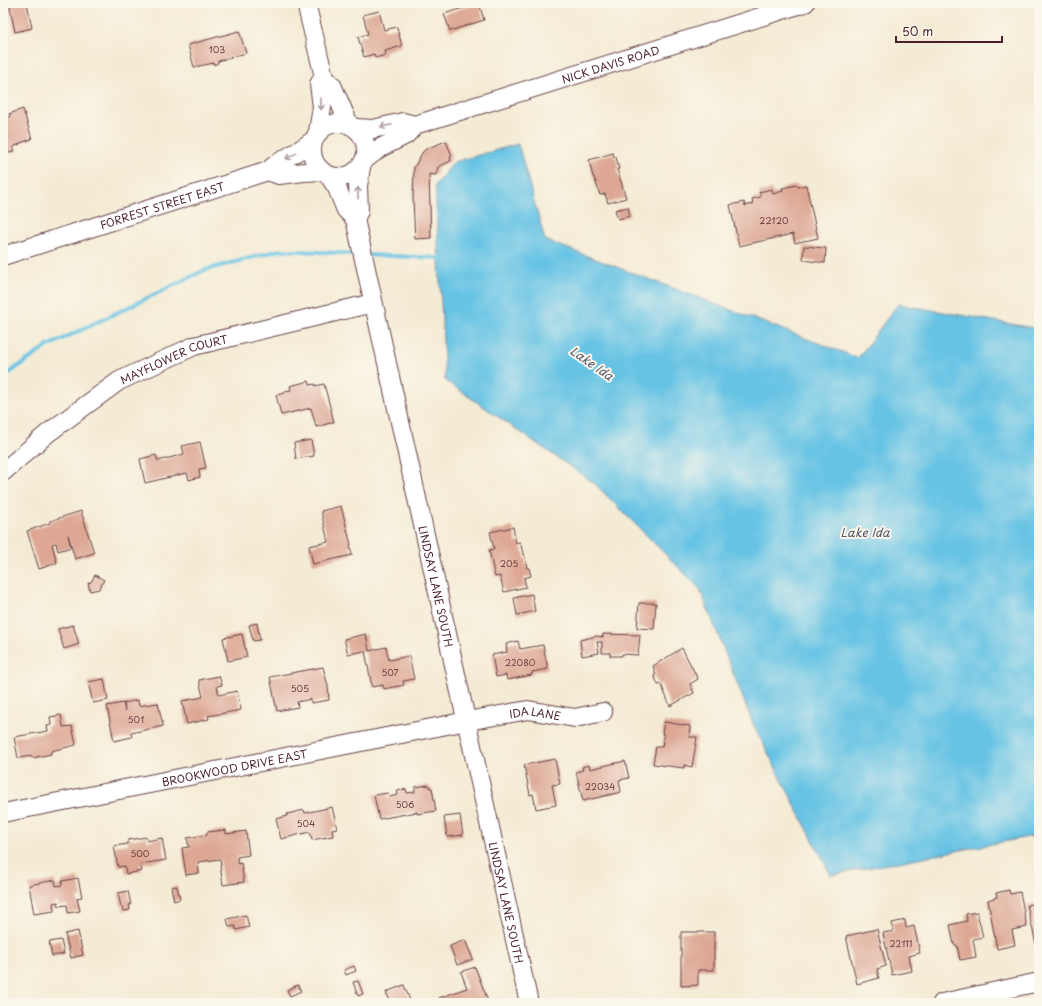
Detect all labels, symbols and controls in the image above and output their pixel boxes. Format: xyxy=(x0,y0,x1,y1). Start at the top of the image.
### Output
scale bar xyxy=(896,18,1002,44)
text: 50 m xyxy=(902,22,933,40)
street label: NICK DAVIS ROAD xyxy=(559,41,662,87)
house number: 103 xyxy=(209,42,225,56)
one-way arrow xyxy=(317,97,324,110)
one-way arrow xyxy=(379,123,392,131)
one-way arrow xyxy=(285,152,297,160)
street label: FORREST STREET EAST xyxy=(98,177,227,233)
one-way arrow xyxy=(354,187,362,200)
house number: 22120 xyxy=(759,213,789,227)
street label: MAYFLOWER COURT xyxy=(117,330,230,388)
water label: Lake Ida xyxy=(567,342,618,385)
water label: Lake Ida xyxy=(841,523,890,541)
street label: LINDSAY LANE SOUTH xyxy=(415,524,458,648)
house number: 205 xyxy=(500,556,518,570)
house number: 22080 xyxy=(505,655,536,669)
house number: 507 xyxy=(381,665,399,679)
house number: 505 xyxy=(291,681,309,695)
street label: IDA LANE xyxy=(508,702,562,724)
house number: 501 xyxy=(128,712,144,726)
street label: BROOKWOOD DRIVE EAST xyxy=(160,744,309,790)
house number: 22034 xyxy=(585,779,615,793)
house number: 506 xyxy=(396,797,414,811)
house number: 504 xyxy=(297,816,315,830)
street label: LINDSAY LANE SOUTH xyxy=(485,840,528,965)
house number: 500 xyxy=(131,846,150,860)
house number: 22111 xyxy=(890,936,912,950)

